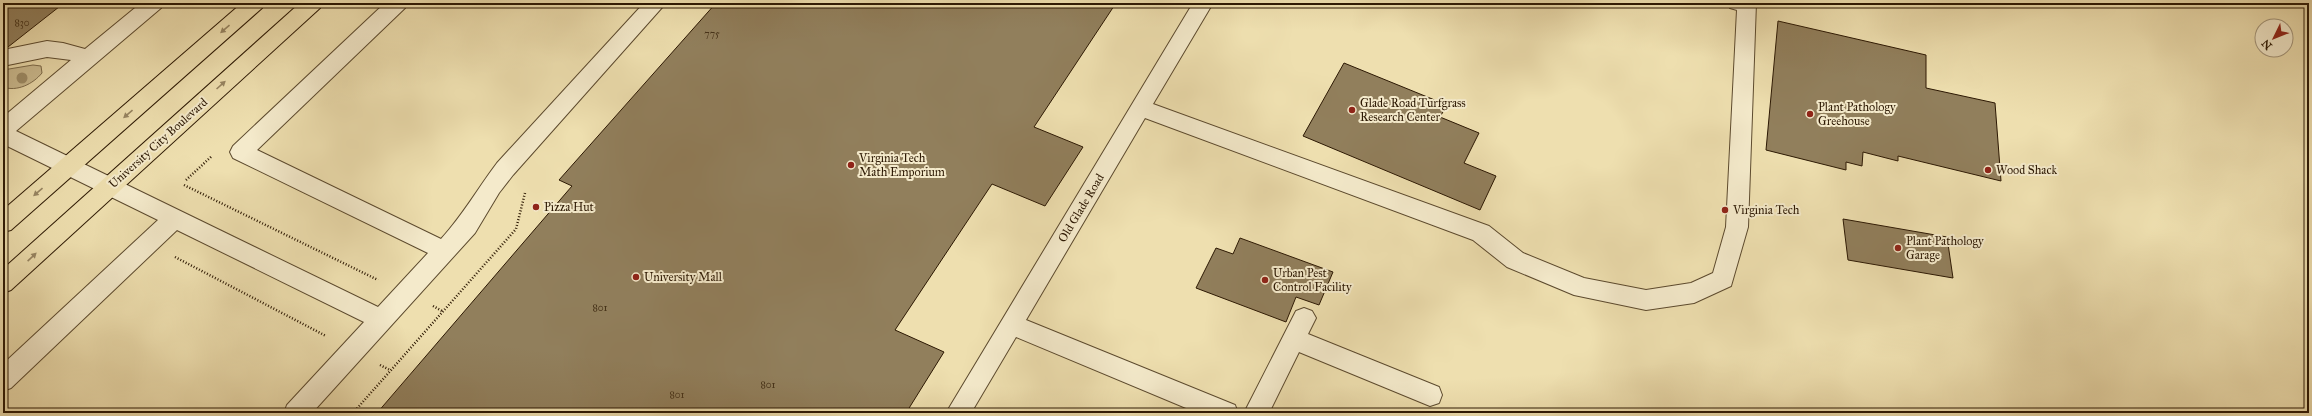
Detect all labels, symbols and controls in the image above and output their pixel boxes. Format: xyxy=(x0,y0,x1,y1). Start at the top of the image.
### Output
house number: 830 xyxy=(14,17,30,29)
north arrow xyxy=(2254,18,2294,58)
one-way arrow xyxy=(220,24,231,33)
house number: 775 xyxy=(704,28,720,40)
text: N xyxy=(2259,36,2275,52)
one-way arrow xyxy=(217,81,226,90)
street label: University City Boulevard xyxy=(106,95,210,191)
place label: Glade Road Turfgrass Research Center xyxy=(1360,96,1466,124)
place label: Plant Pathology Greehouse xyxy=(1818,100,1896,128)
marker: Glade Road Turfgrass Research Center xyxy=(1347,105,1357,115)
marker: Plant Pathology Greehouse xyxy=(1805,109,1815,119)
one-way arrow xyxy=(122,110,133,119)
place label: Virginia Tech Math Emporium xyxy=(858,151,945,179)
marker: Virginia Tech Math Emporium xyxy=(846,160,856,170)
place label: Wood Shack xyxy=(1996,163,2057,177)
marker: Wood Shack xyxy=(1983,165,1993,175)
street label: Old Glade Road xyxy=(1055,171,1107,245)
one-way arrow xyxy=(32,187,43,196)
place label: Pizza Hut xyxy=(544,200,595,214)
marker: Pizza Hut xyxy=(531,202,541,212)
place label: Virginia Tech xyxy=(1732,203,1800,218)
marker: Virginia Tech xyxy=(1720,205,1730,215)
place label: Plant Pathology Garage xyxy=(1906,234,1984,263)
marker: Plant Pathology Garage xyxy=(1893,243,1903,253)
one-way arrow xyxy=(27,252,37,261)
place label: Urban Pest Control Facility xyxy=(1273,266,1352,294)
place label: University Mall xyxy=(644,270,723,284)
marker: University Mall xyxy=(631,272,641,282)
marker: Urban Pest Control Facility xyxy=(1260,275,1270,285)
house number: 801 xyxy=(593,302,608,314)
house number: 801 xyxy=(761,379,776,391)
house number: 801 xyxy=(670,389,685,401)

